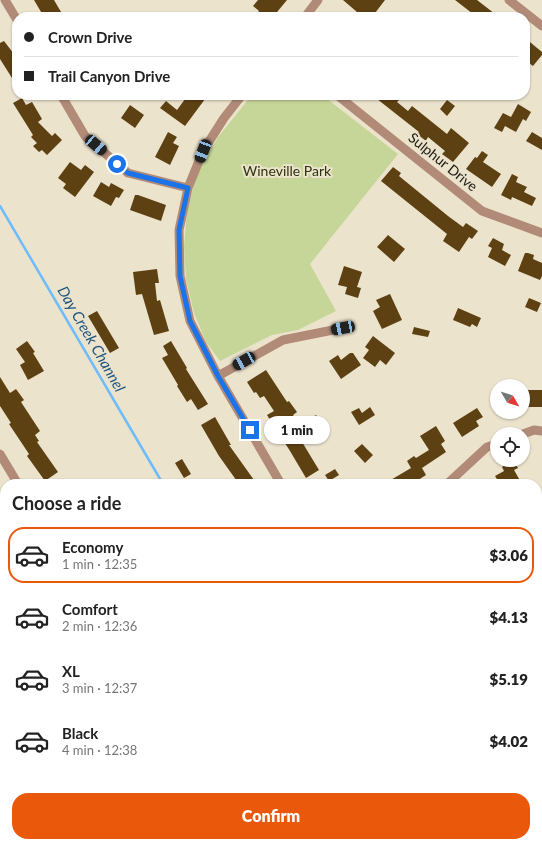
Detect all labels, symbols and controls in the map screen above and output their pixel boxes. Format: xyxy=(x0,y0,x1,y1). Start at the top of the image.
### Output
text: Crown Drive xyxy=(48,28,132,46)
text: Trail Canyon Drive xyxy=(48,67,170,85)
street label: Sulphur Drive xyxy=(405,129,481,195)
car xyxy=(83,133,109,157)
car xyxy=(193,138,213,164)
route start xyxy=(108,155,126,173)
park label: Wineville Park xyxy=(243,162,332,179)
water label: Day Creek Channel xyxy=(54,282,130,395)
car xyxy=(330,320,356,336)
car xyxy=(231,350,257,372)
north arrow xyxy=(490,379,530,419)
map controls xyxy=(490,379,530,467)
callout: 1 min xyxy=(264,416,330,444)
route end xyxy=(241,421,259,439)
text: 1 min xyxy=(281,422,313,438)
button: locate xyxy=(490,427,530,467)
text: Choose a ride xyxy=(12,492,121,514)
icon: car xyxy=(14,537,50,573)
text: Economy xyxy=(62,538,123,556)
text: $3.06 xyxy=(490,546,528,564)
text: 1 min · 12:35 xyxy=(62,556,137,572)
icon: car xyxy=(14,599,50,635)
text: Comfort xyxy=(62,600,118,618)
text: $4.13 xyxy=(490,608,528,626)
text: 2 min · 12:36 xyxy=(62,618,137,634)
icon: car xyxy=(14,661,50,697)
text: XL xyxy=(62,662,80,680)
text: $5.19 xyxy=(490,670,528,688)
text: 3 min · 12:37 xyxy=(62,680,137,696)
icon: car xyxy=(14,723,50,759)
text: Black xyxy=(62,724,98,742)
text: $4.02 xyxy=(490,732,528,750)
text: 4 min · 12:38 xyxy=(62,742,137,758)
button: Confirm xyxy=(12,793,530,839)

